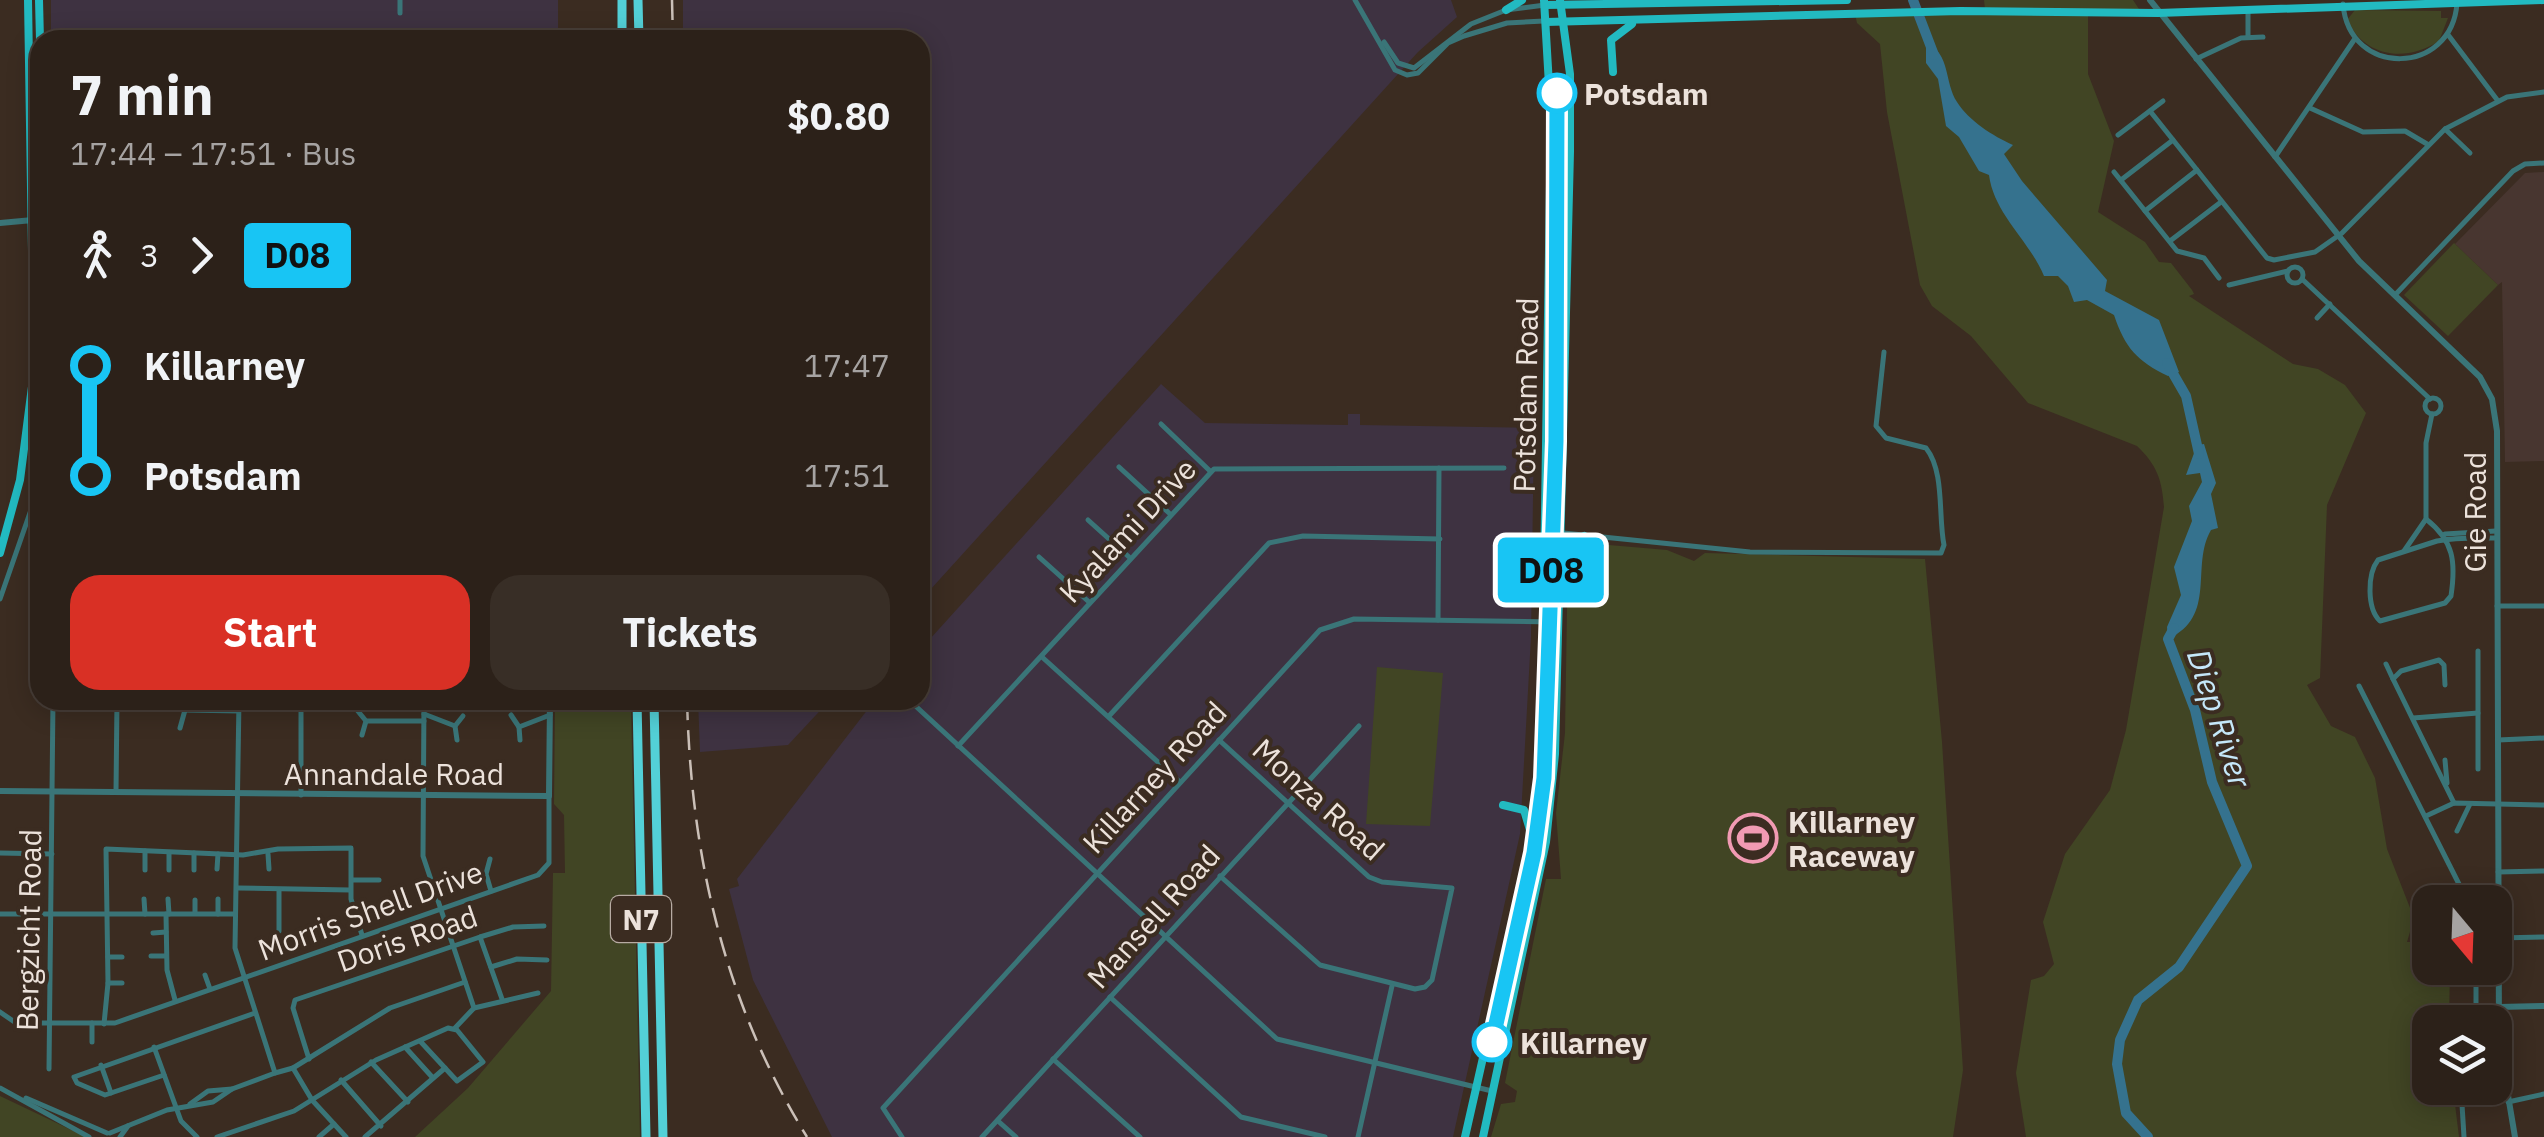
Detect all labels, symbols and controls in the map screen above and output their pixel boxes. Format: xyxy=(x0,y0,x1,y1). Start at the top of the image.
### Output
text: 7 min xyxy=(70,59,214,130)
marker: Potsdam xyxy=(1538,74,1576,112)
place label: Potsdam xyxy=(1584,74,1709,113)
text: $0.80 xyxy=(787,91,890,140)
text: 17:44 – 17:51 · Bus xyxy=(70,132,356,174)
icon: walk xyxy=(70,228,125,283)
icon: forward xyxy=(174,228,229,283)
text: D08 xyxy=(264,232,331,278)
text: 3 xyxy=(140,234,159,276)
street label: Potsdam Road xyxy=(1504,297,1546,493)
text: Killarney xyxy=(144,341,305,390)
text: 17:47 xyxy=(804,344,890,386)
street label: Kyalami Drive xyxy=(1050,449,1204,611)
text: Potsdam xyxy=(144,451,302,500)
street label: Gie Road xyxy=(2455,452,2494,572)
text: 17:51 xyxy=(804,454,890,496)
line badge: D08 xyxy=(1494,538,1608,602)
text: D08 xyxy=(1518,547,1584,593)
button: Start xyxy=(70,575,470,690)
button: Tickets xyxy=(490,575,890,690)
water label: Diep River xyxy=(2178,643,2263,794)
street label: Killarney Road xyxy=(1074,693,1234,861)
street label: Monza Road xyxy=(1245,730,1393,868)
street label: Annandale Road xyxy=(284,754,504,793)
place label: Killarney Raceway xyxy=(1788,802,1915,875)
sports icon: Killarney Raceway xyxy=(1727,812,1779,864)
street label: Bergzicht Road xyxy=(7,828,49,1032)
street label: Mansell Road xyxy=(1078,836,1228,996)
street label: Morris Shell Drive xyxy=(252,851,488,969)
north arrow xyxy=(2412,885,2512,985)
map controls xyxy=(2412,885,2512,1105)
street label: Doris Road xyxy=(332,896,482,980)
road number: N7 xyxy=(611,896,671,942)
button: layers xyxy=(2412,1005,2512,1105)
marker: Killarney xyxy=(1473,1023,1511,1061)
place label: Killarney xyxy=(1520,1023,1647,1062)

